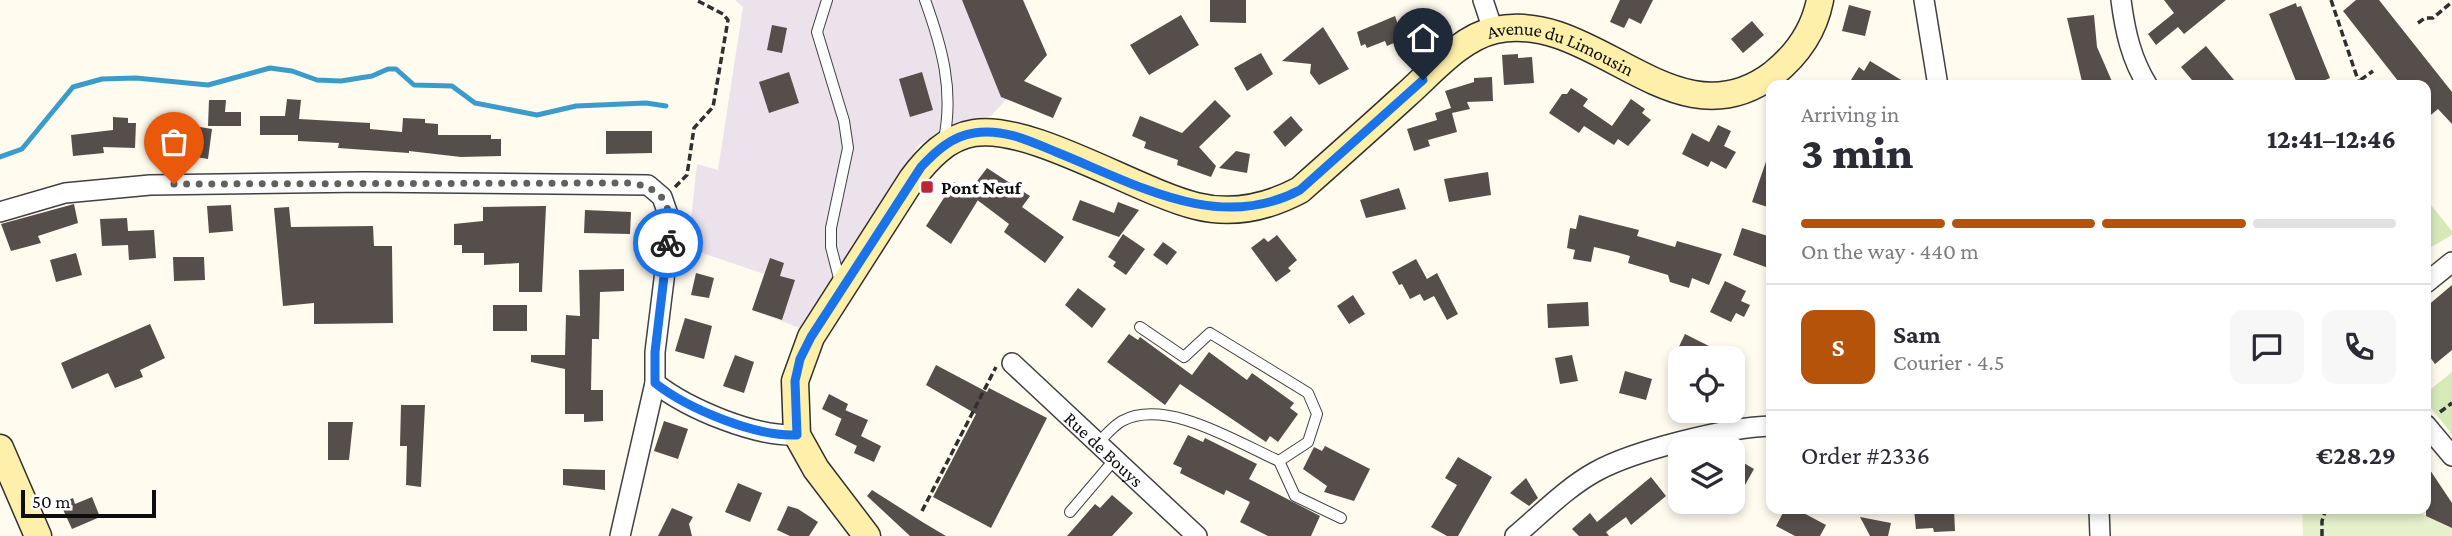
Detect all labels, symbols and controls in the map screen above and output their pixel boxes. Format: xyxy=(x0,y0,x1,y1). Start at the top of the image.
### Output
pin xyxy=(1393,8,1453,80)
street label: Avenue du Limousin xyxy=(1484,17,1638,80)
icon: home xyxy=(1404,19,1442,57)
text: Arriving in xyxy=(1801,101,1899,127)
pin xyxy=(144,112,204,184)
icon: bag xyxy=(155,123,193,161)
text: 12:41–12:46 xyxy=(2267,125,2396,154)
text: 3 min xyxy=(1801,127,1913,178)
place label: Pont Neuf xyxy=(941,177,1023,198)
marker: Pont Neuf xyxy=(919,179,935,195)
courier xyxy=(633,208,703,278)
icon: bike xyxy=(649,224,687,262)
text: On the way · 440 m xyxy=(1801,238,1979,264)
button: chat xyxy=(2230,310,2304,384)
button: phone xyxy=(2322,310,2396,384)
text: Sam xyxy=(1893,320,1941,349)
text: S xyxy=(1832,333,1845,362)
map controls xyxy=(1668,346,1745,514)
button: locate xyxy=(1668,346,1745,423)
text: Courier · 4.5 xyxy=(1893,349,2005,375)
street label: Rue de Bouys xyxy=(1060,407,1148,491)
button: layers xyxy=(1668,437,1745,514)
text: Order #2336 xyxy=(1801,441,1930,470)
text: €28.29 xyxy=(2316,441,2396,470)
scale bar xyxy=(21,487,156,519)
text: 50 m xyxy=(32,491,71,512)

